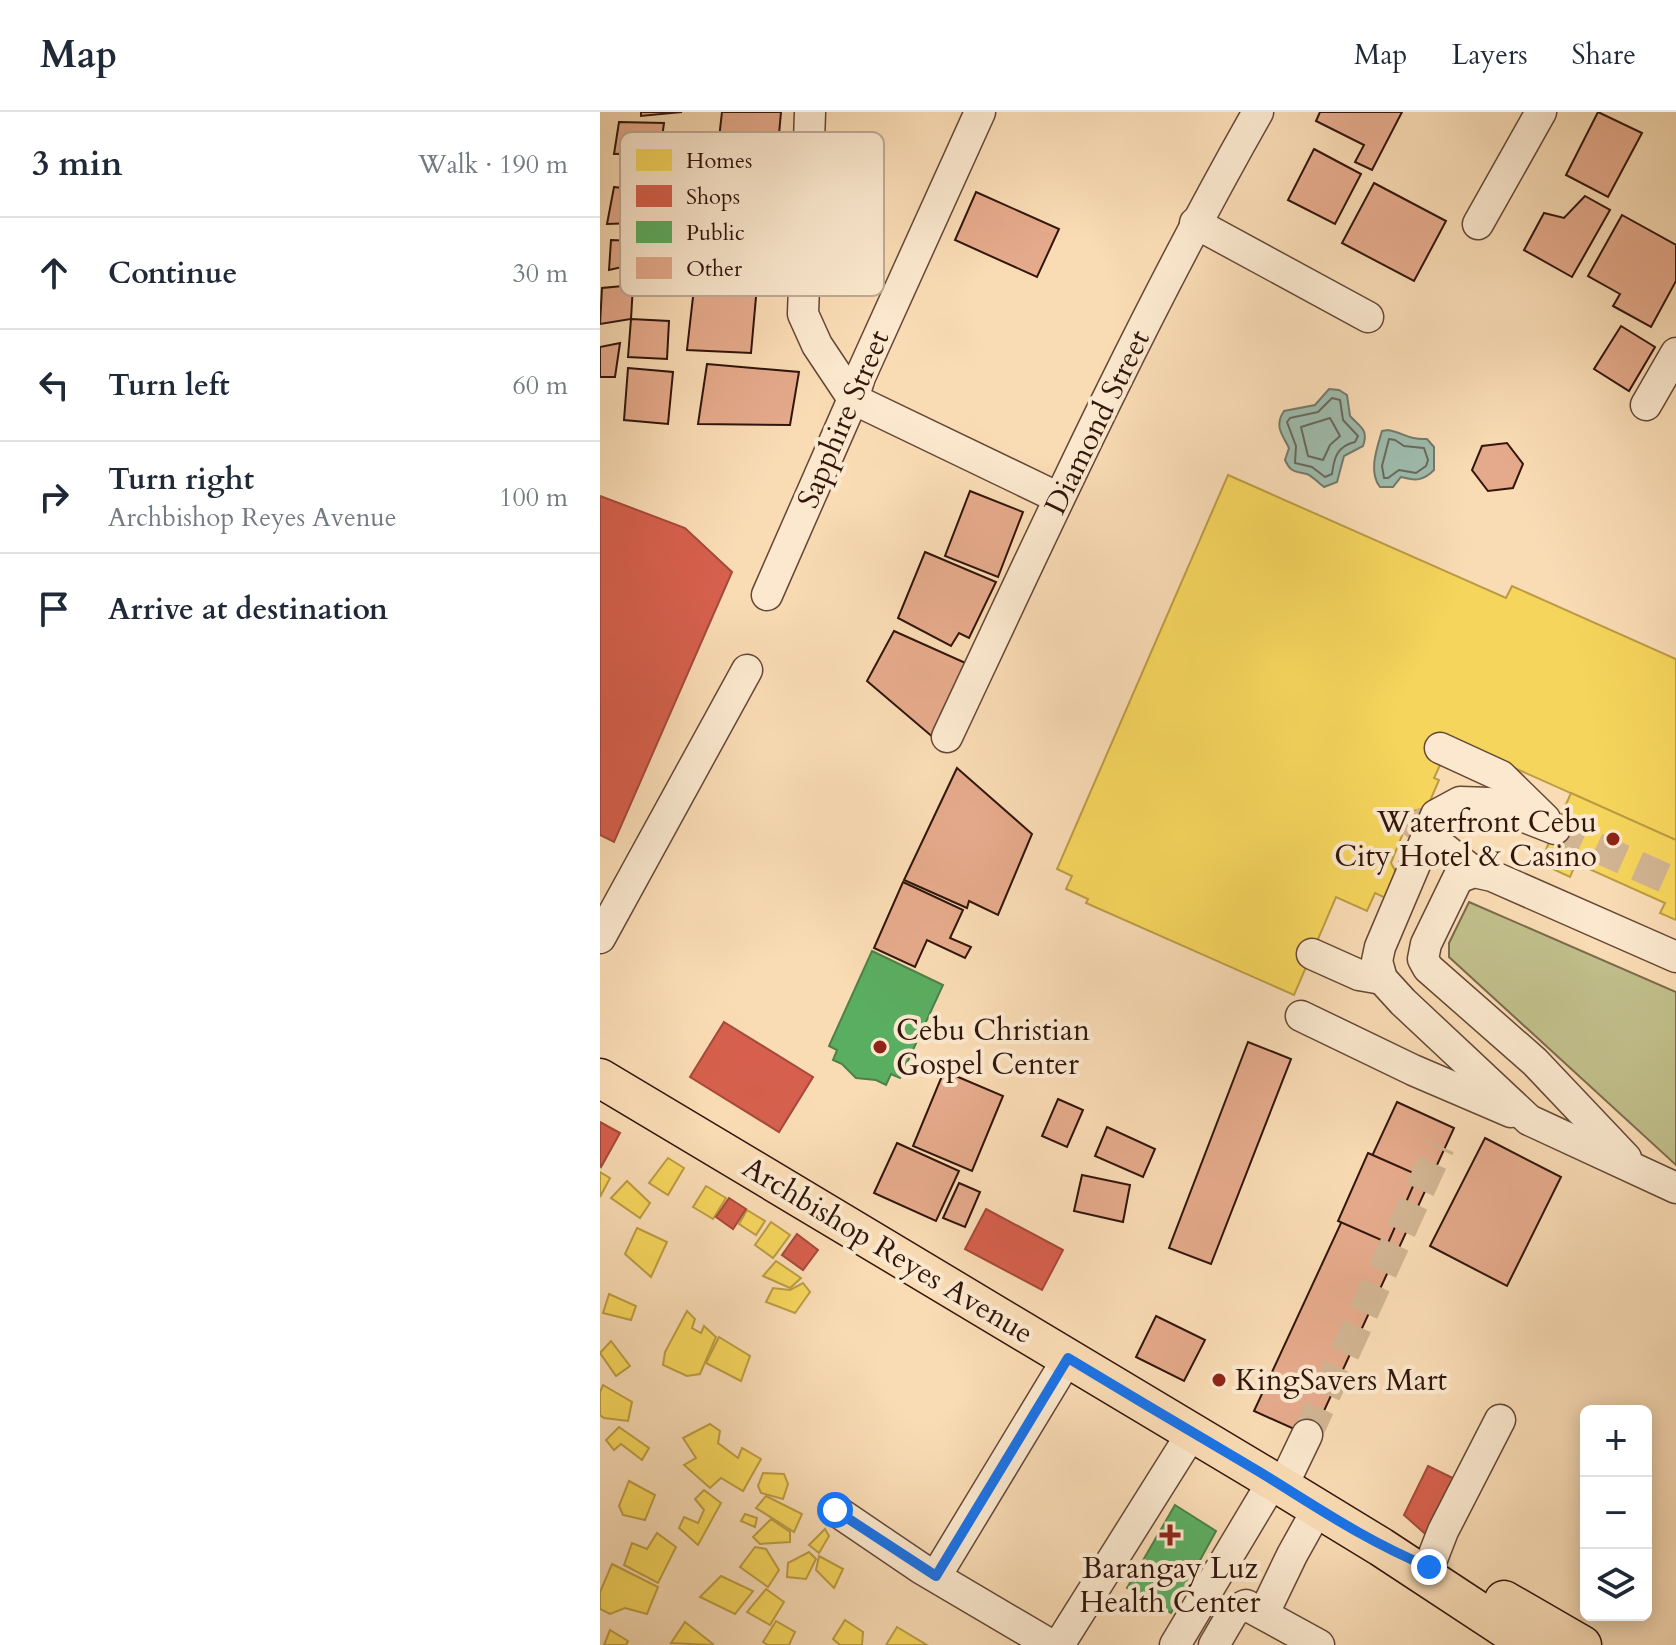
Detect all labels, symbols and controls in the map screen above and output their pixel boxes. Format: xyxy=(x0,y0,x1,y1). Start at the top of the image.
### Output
text: Map xyxy=(40,29,117,81)
text: Map xyxy=(1354,36,1407,74)
text: Layers xyxy=(1451,36,1528,74)
text: Share xyxy=(1572,36,1636,74)
legend xyxy=(620,132,884,296)
text: 3 min xyxy=(32,141,123,187)
text: Homes xyxy=(686,146,752,176)
text: Walk · 190 m xyxy=(418,147,568,182)
text: Shops xyxy=(686,182,740,212)
text: Public xyxy=(686,218,745,248)
icon: ahead xyxy=(32,251,76,295)
text: Continue xyxy=(108,253,237,294)
text: Other xyxy=(686,254,743,284)
text: 30 m xyxy=(512,256,568,291)
street label: Sapphire Street xyxy=(788,323,900,514)
street label: Diamond Street xyxy=(1035,323,1160,521)
icon: left xyxy=(32,363,76,407)
text: Turn left xyxy=(108,365,230,406)
text: 60 m xyxy=(512,368,568,403)
text: Turn right xyxy=(108,459,254,500)
icon: right xyxy=(32,475,76,519)
text: 100 m xyxy=(499,480,568,515)
text: Archbishop Reyes Avenue xyxy=(108,500,397,535)
icon: arrive xyxy=(32,587,76,631)
text: Arrive at destination xyxy=(108,589,388,630)
place label: Waterfront Cebu City Hotel & Casino xyxy=(1334,802,1597,877)
marker: Waterfront Cebu City Hotel & Casino xyxy=(1604,830,1622,848)
place label: Cebu Christian Gospel Center xyxy=(896,1010,1090,1085)
marker: Cebu Christian Gospel Center xyxy=(871,1038,889,1056)
street label: Archbishop Reyes Avenue xyxy=(734,1147,1041,1354)
place label: KingSavers Mart xyxy=(1235,1360,1448,1401)
marker: KingSavers Mart xyxy=(1210,1371,1228,1389)
map controls xyxy=(1580,1405,1652,1621)
button: + xyxy=(1580,1405,1652,1477)
button: − xyxy=(1580,1477,1652,1549)
route start xyxy=(817,1492,853,1528)
marker: Barangay Luz Health Center xyxy=(1159,1524,1181,1546)
place label: Barangay Luz Health Center xyxy=(1080,1548,1261,1623)
route end xyxy=(1411,1549,1447,1585)
button: layers xyxy=(1580,1549,1652,1621)

